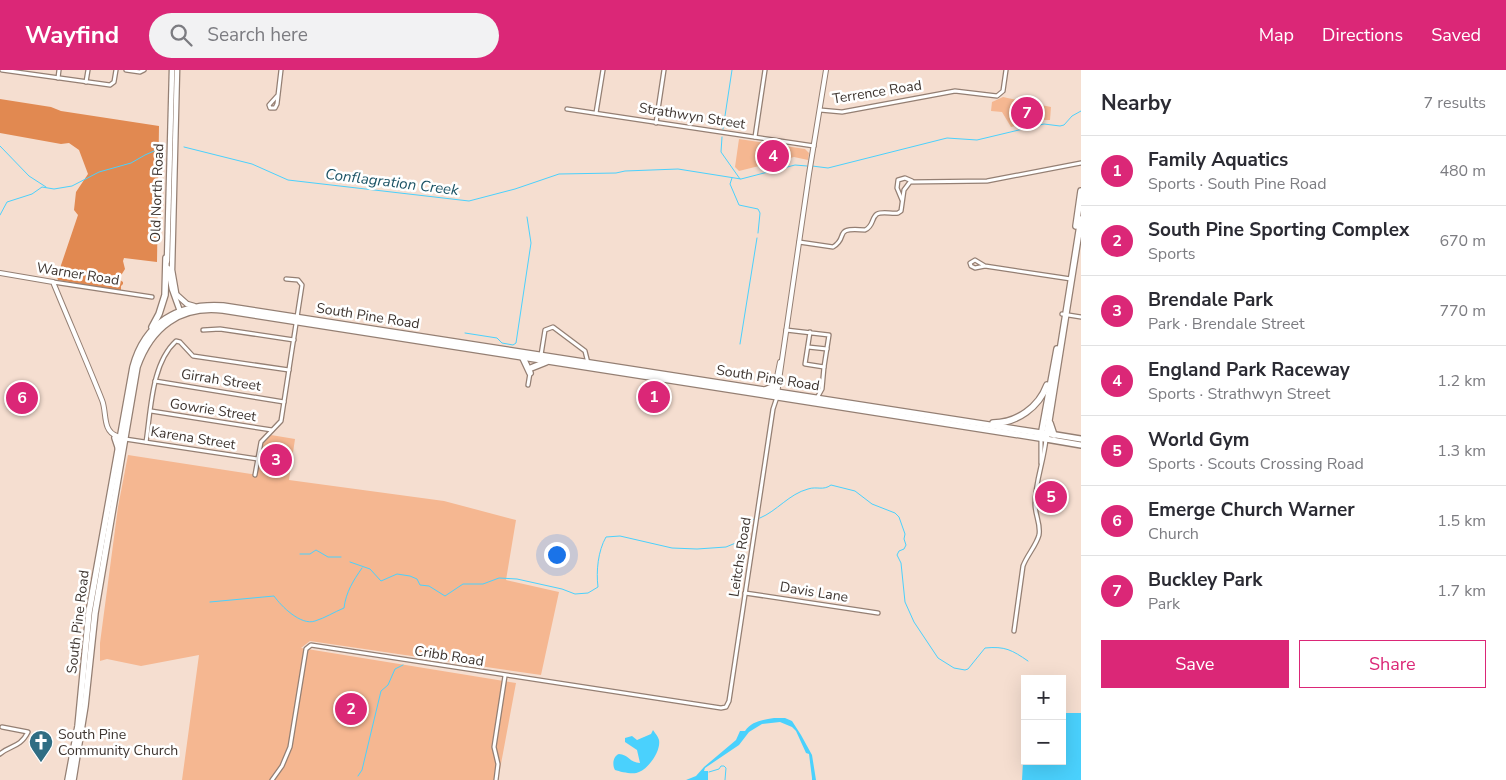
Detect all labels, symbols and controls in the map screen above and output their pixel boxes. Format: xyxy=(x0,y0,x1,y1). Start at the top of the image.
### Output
search box xyxy=(149,13,499,58)
text: Wayfind xyxy=(25,19,119,51)
icon: search xyxy=(167,21,195,49)
text: Search here xyxy=(207,22,308,48)
text: Map xyxy=(1259,23,1294,47)
text: Directions xyxy=(1322,23,1403,47)
text: Saved xyxy=(1431,23,1481,47)
street label: Terrence Road xyxy=(831,76,923,108)
text: Nearby xyxy=(1101,89,1171,117)
text: 7 results xyxy=(1424,92,1486,114)
pin: 7 xyxy=(1011,94,1043,132)
street label: Strathwyn Street xyxy=(637,98,747,134)
pin: 4 xyxy=(757,137,789,175)
street label: Old North Road xyxy=(146,143,168,243)
text: Family Aquatics xyxy=(1148,147,1288,173)
text: 1 xyxy=(1112,160,1122,182)
text: 480 m xyxy=(1439,160,1486,182)
water label: Conflagration Creek xyxy=(324,164,460,200)
text: Sports · South Pine Road xyxy=(1148,173,1327,195)
text: South Pine Sporting Complex xyxy=(1148,217,1409,243)
text: 2 xyxy=(1112,230,1122,252)
text: 670 m xyxy=(1439,230,1486,252)
text: Sports xyxy=(1148,243,1196,265)
street label: Warner Road xyxy=(35,258,121,290)
text: Brendale Park xyxy=(1148,287,1273,313)
street label: South Pine Road xyxy=(315,298,421,334)
text: 3 xyxy=(1112,300,1122,322)
text: 770 m xyxy=(1439,300,1486,322)
text: Park · Brendale Street xyxy=(1148,313,1305,335)
text: England Park Raceway xyxy=(1148,357,1350,383)
street label: South Pine Road xyxy=(715,360,821,396)
street label: Girrah Street xyxy=(180,364,262,396)
text: 4 xyxy=(1112,370,1122,392)
text: 1.2 km xyxy=(1437,370,1486,392)
pin: 1 xyxy=(638,378,670,416)
pin: 6 xyxy=(6,379,38,417)
text: Sports · Strathwyn Street xyxy=(1148,383,1330,405)
street label: Gowrie Street xyxy=(168,394,258,426)
street label: Karena Street xyxy=(149,422,237,454)
text: World Gym xyxy=(1148,427,1249,453)
text: 5 xyxy=(1112,440,1122,462)
text: 1.3 km xyxy=(1437,440,1486,462)
pin: 3 xyxy=(260,441,292,479)
text: Sports · Scouts Crossing Road xyxy=(1148,453,1364,475)
pin: 5 xyxy=(1035,478,1067,516)
text: Emerge Church Warner xyxy=(1148,497,1355,523)
text: 6 xyxy=(1112,510,1122,532)
text: 1.5 km xyxy=(1437,510,1486,532)
street label: Leitchs Road xyxy=(724,516,756,598)
text: Church xyxy=(1148,523,1199,545)
your location xyxy=(544,542,570,568)
text: Buckley Park xyxy=(1148,567,1262,593)
street label: South Pine Road xyxy=(62,569,94,675)
street label: Davis Lane xyxy=(778,577,850,607)
text: 7 xyxy=(1112,580,1122,602)
text: 1.7 km xyxy=(1437,580,1486,602)
text: Park xyxy=(1148,593,1180,615)
button: Save xyxy=(1101,640,1289,688)
button: Share xyxy=(1299,640,1486,688)
street label: Cribb Road xyxy=(413,641,485,671)
map controls xyxy=(1021,675,1066,765)
button: + xyxy=(1021,675,1066,720)
pin: 2 xyxy=(335,690,367,728)
button: − xyxy=(1021,720,1066,765)
place label: South Pine Community Church xyxy=(58,725,178,760)
church icon: South Pine Community Church xyxy=(28,729,54,763)

